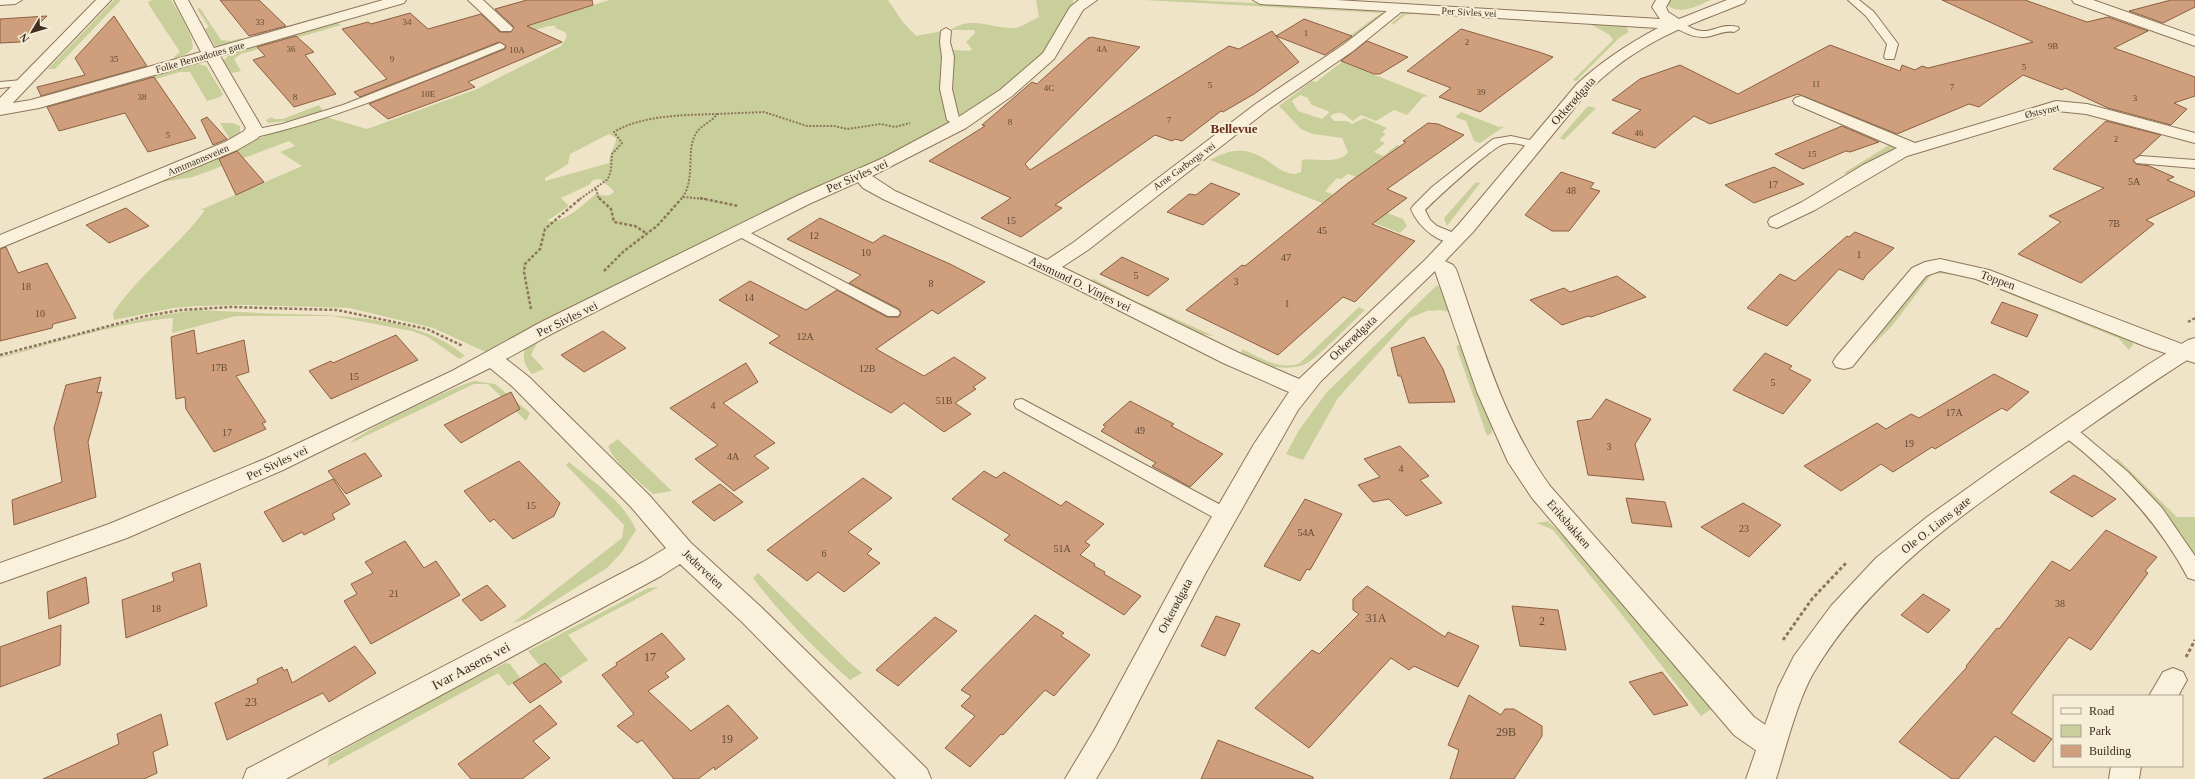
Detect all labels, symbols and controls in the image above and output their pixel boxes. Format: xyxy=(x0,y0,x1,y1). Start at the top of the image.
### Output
street label: Per Sivles vei xyxy=(1441,5,1497,19)
north arrow xyxy=(12,12,52,52)
house number: 33 xyxy=(256,17,265,27)
house number: 34 xyxy=(403,17,412,27)
house number: 1 xyxy=(1304,28,1308,38)
text: N xyxy=(17,31,31,45)
house number: 2 xyxy=(1465,37,1469,47)
street label: Folke Bernadottes gate xyxy=(154,39,246,75)
house number: 9B xyxy=(2048,41,2058,51)
house number: 36 xyxy=(287,44,296,54)
house number: 4A xyxy=(1097,44,1108,54)
house number: 10A xyxy=(509,45,525,55)
house number: 35 xyxy=(110,54,119,64)
house number: 9 xyxy=(390,54,395,64)
house number: 5 xyxy=(2022,62,2027,72)
street label: Orkerødgata xyxy=(1548,74,1599,128)
house number: 11 xyxy=(1812,79,1820,89)
house number: 5 xyxy=(1208,80,1213,90)
house number: 7 xyxy=(1950,82,1955,92)
house number: 4C xyxy=(1044,83,1054,93)
house number: 39 xyxy=(1477,87,1486,97)
house number: 10E xyxy=(421,89,436,99)
house number: 38 xyxy=(138,92,147,102)
house number: 8 xyxy=(293,92,298,102)
house number: 3 xyxy=(2133,93,2138,103)
street label: Østsynet xyxy=(2024,102,2061,120)
house number: 7 xyxy=(1167,115,1172,125)
house number: 8 xyxy=(1008,117,1013,127)
district label: Bellevue xyxy=(1211,121,1258,136)
house number: 46 xyxy=(1635,128,1644,138)
house number: 5 xyxy=(166,130,171,140)
house number: 2 xyxy=(2114,134,2118,144)
street label: Arne Garborgs vei xyxy=(1151,140,1217,192)
street label: Amtmannsveien xyxy=(166,142,230,178)
house number: 15 xyxy=(1808,149,1817,159)
street label: Per Sivles vei xyxy=(824,156,891,196)
house number: 5A xyxy=(2128,176,2141,187)
house number: 17 xyxy=(1768,179,1778,190)
house number: 48 xyxy=(1566,185,1576,196)
house number: 15 xyxy=(1006,215,1016,226)
house number: 7B xyxy=(2108,218,2120,229)
house number: 45 xyxy=(1317,225,1327,236)
house number: 12 xyxy=(809,230,819,241)
house number: 10 xyxy=(861,247,871,258)
house number: 1 xyxy=(1857,249,1862,260)
house number: 47 xyxy=(1281,252,1291,263)
street label: Aasmund O. Vinjes vei xyxy=(1027,253,1134,315)
street label: Toppen xyxy=(1979,267,2017,293)
house number: 5 xyxy=(1134,270,1139,281)
house number: 3 xyxy=(1234,276,1239,287)
house number: 8 xyxy=(929,278,934,289)
house number: 18 xyxy=(21,281,31,292)
house number: 14 xyxy=(744,292,754,303)
street label: Per Sivles vei xyxy=(534,298,600,340)
house number: 1 xyxy=(1285,298,1290,309)
house number: 10 xyxy=(35,308,45,319)
street label: Orkerødgata xyxy=(1326,312,1380,364)
house number: 12A xyxy=(796,331,814,342)
house number: 17B xyxy=(211,362,228,373)
house number: 12B xyxy=(859,363,876,374)
house number: 15 xyxy=(349,371,359,382)
house number: 5 xyxy=(1771,377,1776,388)
house number: 51B xyxy=(936,395,953,406)
house number: 4 xyxy=(711,400,716,411)
house number: 17A xyxy=(1945,407,1963,418)
house number: 49 xyxy=(1135,425,1145,436)
house number: 17 xyxy=(222,427,232,438)
house number: 19 xyxy=(1904,438,1914,449)
house number: 3 xyxy=(1607,441,1612,452)
street label: Per Sivles vei xyxy=(244,442,310,483)
house number: 4A xyxy=(727,451,740,462)
house number: 4 xyxy=(1399,463,1404,474)
street label: Ole O. Lians gate xyxy=(1898,493,1974,557)
street label: Eriksbakken xyxy=(1544,497,1594,551)
house number: 15 xyxy=(526,500,536,511)
house number: 23 xyxy=(1739,523,1749,534)
house number: 54A xyxy=(1297,527,1315,538)
house number: 51A xyxy=(1053,543,1071,554)
street label: Jederveien xyxy=(679,546,727,592)
house number: 6 xyxy=(822,548,827,559)
street label: Orkerødgata xyxy=(1155,576,1196,636)
house number: 21 xyxy=(389,588,399,599)
house number: 38 xyxy=(2055,598,2065,609)
house number: 18 xyxy=(151,603,161,614)
house number: 31A xyxy=(1366,611,1387,625)
house number: 2 xyxy=(1539,614,1545,628)
street label: Ivar Aasens vei xyxy=(429,639,513,693)
house number: 17 xyxy=(644,650,656,664)
house number: 23 xyxy=(245,695,257,709)
legend xyxy=(2053,695,2183,767)
text: Road xyxy=(2089,704,2114,718)
text: Park xyxy=(2089,724,2111,738)
house number: 29B xyxy=(1496,725,1516,739)
house number: 19 xyxy=(721,732,733,746)
text: Building xyxy=(2089,744,2131,758)

